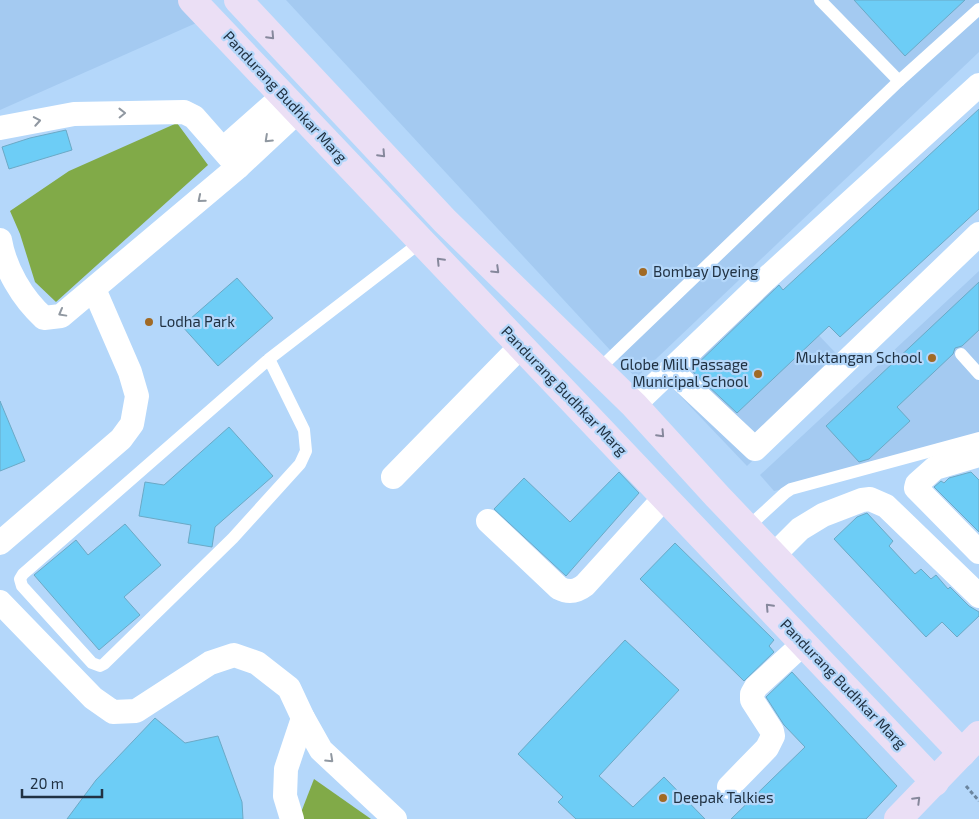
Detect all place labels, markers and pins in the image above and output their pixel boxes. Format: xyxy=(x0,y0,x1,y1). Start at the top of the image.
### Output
place label: Bombay Dyeing xyxy=(653,262,759,280)
marker: Bombay Dyeing xyxy=(637,266,649,278)
place label: Lodha Park xyxy=(159,312,235,330)
marker: Lodha Park xyxy=(143,316,155,328)
place label: Muktangan School xyxy=(795,348,923,366)
marker: Muktangan School xyxy=(926,352,938,364)
place label: Globe Mill Passage Municipal School xyxy=(620,355,749,390)
marker: Globe Mill Passage Municipal School xyxy=(752,368,764,380)
place label: Deepak Talkies xyxy=(673,788,774,806)
marker: Deepak Talkies xyxy=(657,792,669,804)

